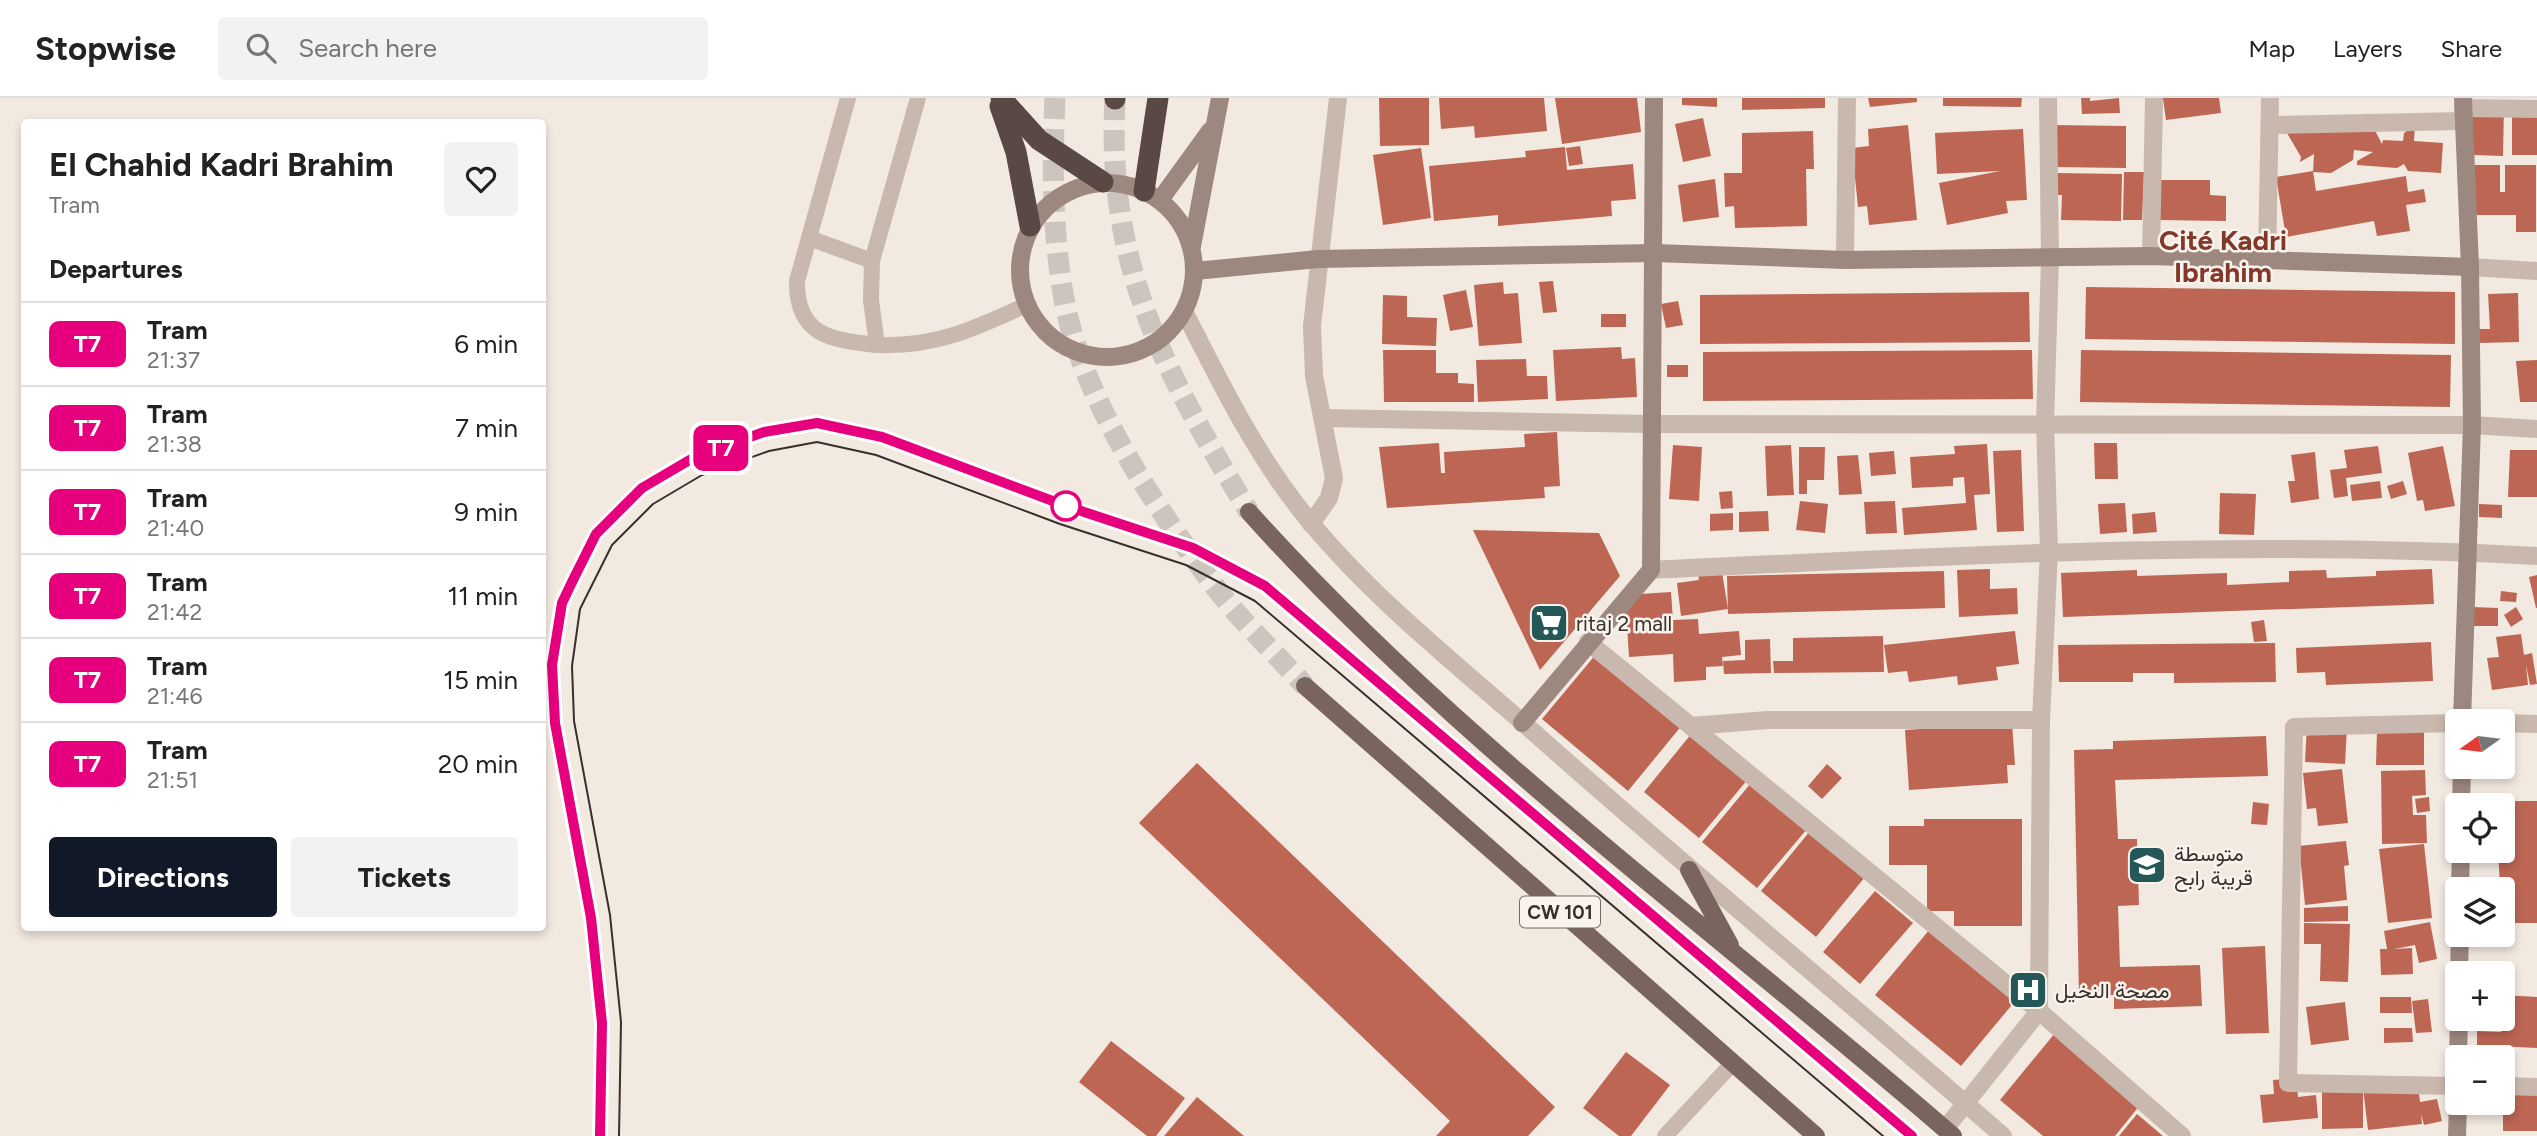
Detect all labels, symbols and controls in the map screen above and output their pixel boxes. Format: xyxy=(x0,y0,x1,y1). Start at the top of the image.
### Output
search box xyxy=(218,17,708,80)
text: Stopwise xyxy=(35,29,176,68)
icon: search xyxy=(242,29,280,67)
text: Search here xyxy=(298,32,437,64)
text: Map xyxy=(2248,34,2295,63)
text: Layers xyxy=(2333,34,2402,63)
text: Share xyxy=(2440,34,2502,63)
button: heart xyxy=(444,142,518,216)
text: El Chahid Kadri Brahim xyxy=(49,145,393,184)
text: Tram xyxy=(49,191,100,219)
district label: Cité Kadri Ibrahim xyxy=(2159,223,2287,289)
text: Departures xyxy=(49,253,183,285)
text: Tram xyxy=(147,314,208,346)
text: 6 min xyxy=(454,328,518,360)
text: T7 xyxy=(74,329,101,358)
text: 21:37 xyxy=(147,346,200,374)
text: Tram xyxy=(147,398,208,430)
text: 7 min xyxy=(455,412,518,444)
text: T7 xyxy=(74,413,101,442)
line badge: T7 xyxy=(690,425,752,471)
text: 21:38 xyxy=(147,430,202,458)
text: T7 xyxy=(707,433,735,462)
text: Tram xyxy=(147,482,208,514)
unlabelled marker xyxy=(1051,491,1081,521)
text: 9 min xyxy=(454,496,518,528)
text: T7 xyxy=(74,497,101,526)
text: 21:40 xyxy=(147,514,204,542)
text: Tram xyxy=(147,566,208,598)
text: 11 min xyxy=(447,580,518,612)
text: T7 xyxy=(74,581,101,610)
text: 21:42 xyxy=(147,598,202,626)
supermarket icon: ritaj 2 mall xyxy=(1528,602,1570,644)
place label: ritaj 2 mall xyxy=(1576,611,1672,636)
text: Tram xyxy=(147,650,208,682)
text: 15 min xyxy=(443,664,518,696)
text: T7 xyxy=(74,665,101,694)
text: 21:46 xyxy=(147,682,202,710)
north arrow xyxy=(2445,709,2515,779)
map controls xyxy=(2445,709,2515,1115)
text: Tram xyxy=(147,734,208,766)
text: 20 min xyxy=(438,748,518,780)
text: T7 xyxy=(74,749,101,778)
text: 21:51 xyxy=(147,766,198,794)
button: locate xyxy=(2445,793,2515,863)
button: Directions xyxy=(49,837,277,917)
button: Tickets xyxy=(291,837,518,917)
place label: متوسطة قريبة رابح xyxy=(2174,841,2253,892)
school or university icon: متوسطة قريبة رابح xyxy=(2126,844,2168,886)
button: layers xyxy=(2445,877,2515,947)
road number: CW 101 xyxy=(1520,897,1600,928)
button: + xyxy=(2445,961,2515,1031)
hospital icon: مصحة النخيل xyxy=(2007,969,2049,1011)
place label: مصحة النخيل xyxy=(2055,978,2169,1003)
button: − xyxy=(2445,1045,2515,1115)

